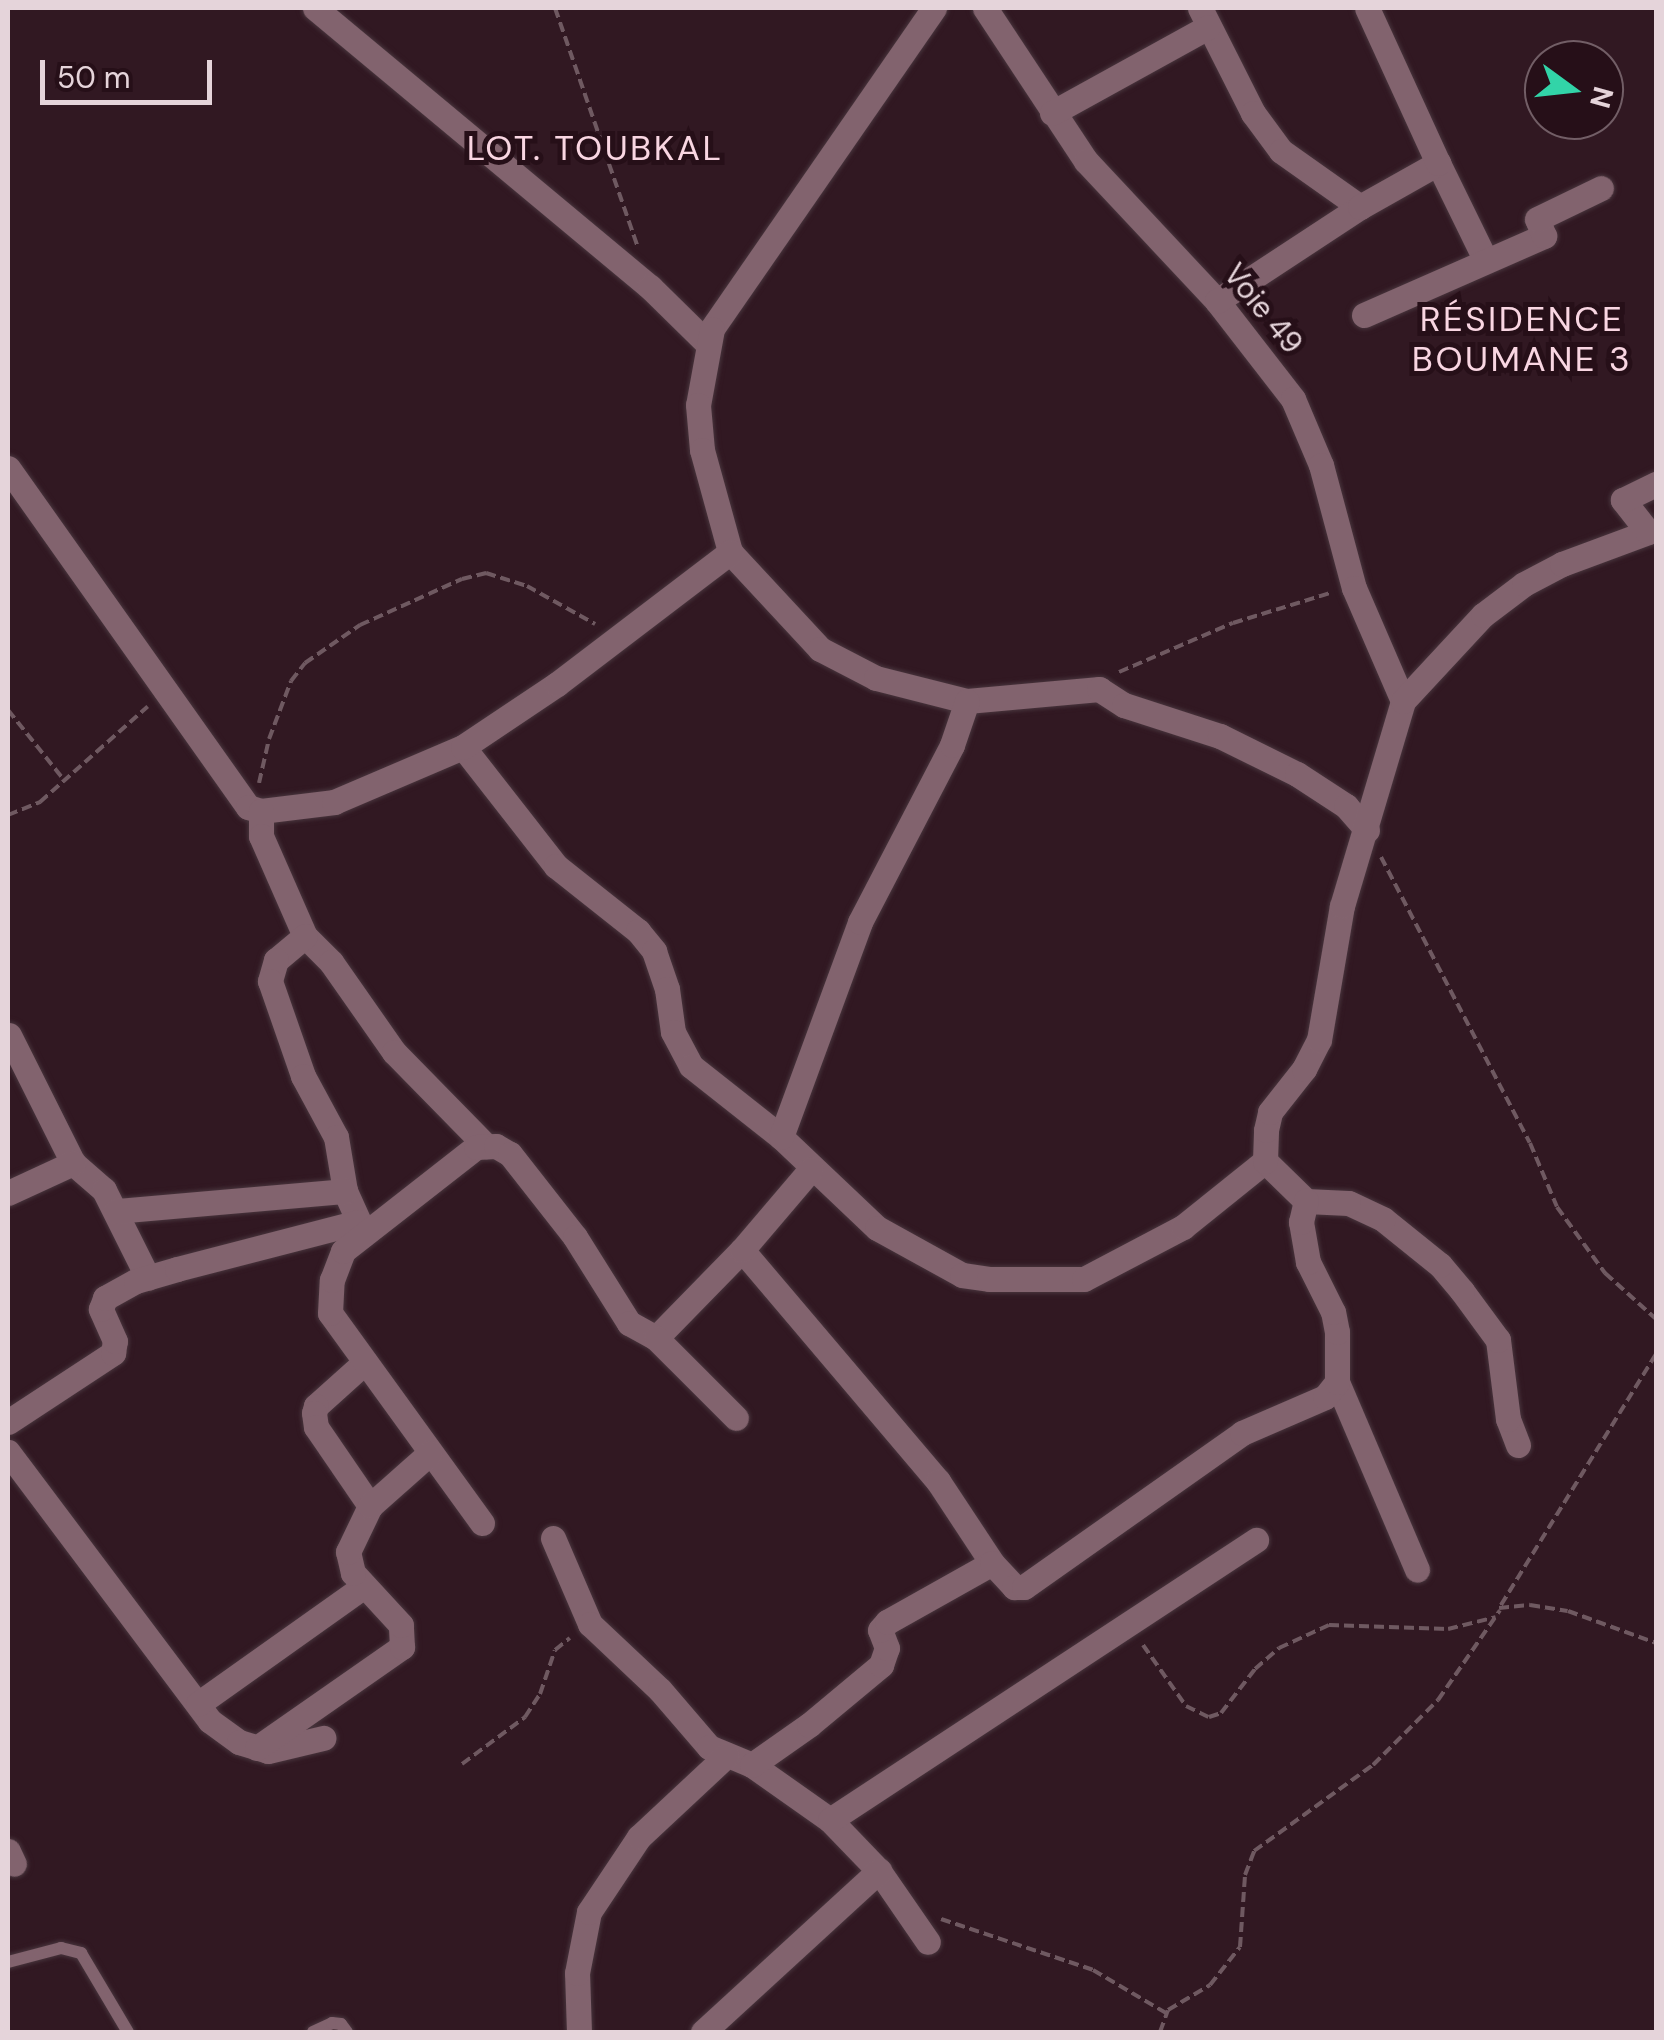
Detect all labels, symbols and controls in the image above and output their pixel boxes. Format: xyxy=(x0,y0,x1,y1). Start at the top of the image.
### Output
scale bar xyxy=(45,40,218,102)
north arrow xyxy=(1524,40,1624,140)
text: 50 m xyxy=(57,58,131,97)
text: N xyxy=(1581,83,1622,112)
district label: LOT. TOUBKAL xyxy=(467,127,723,169)
street label: Voie 49 xyxy=(1216,257,1310,361)
district label: RÉSIDENCE BOUMANE 3 xyxy=(1412,298,1632,380)

